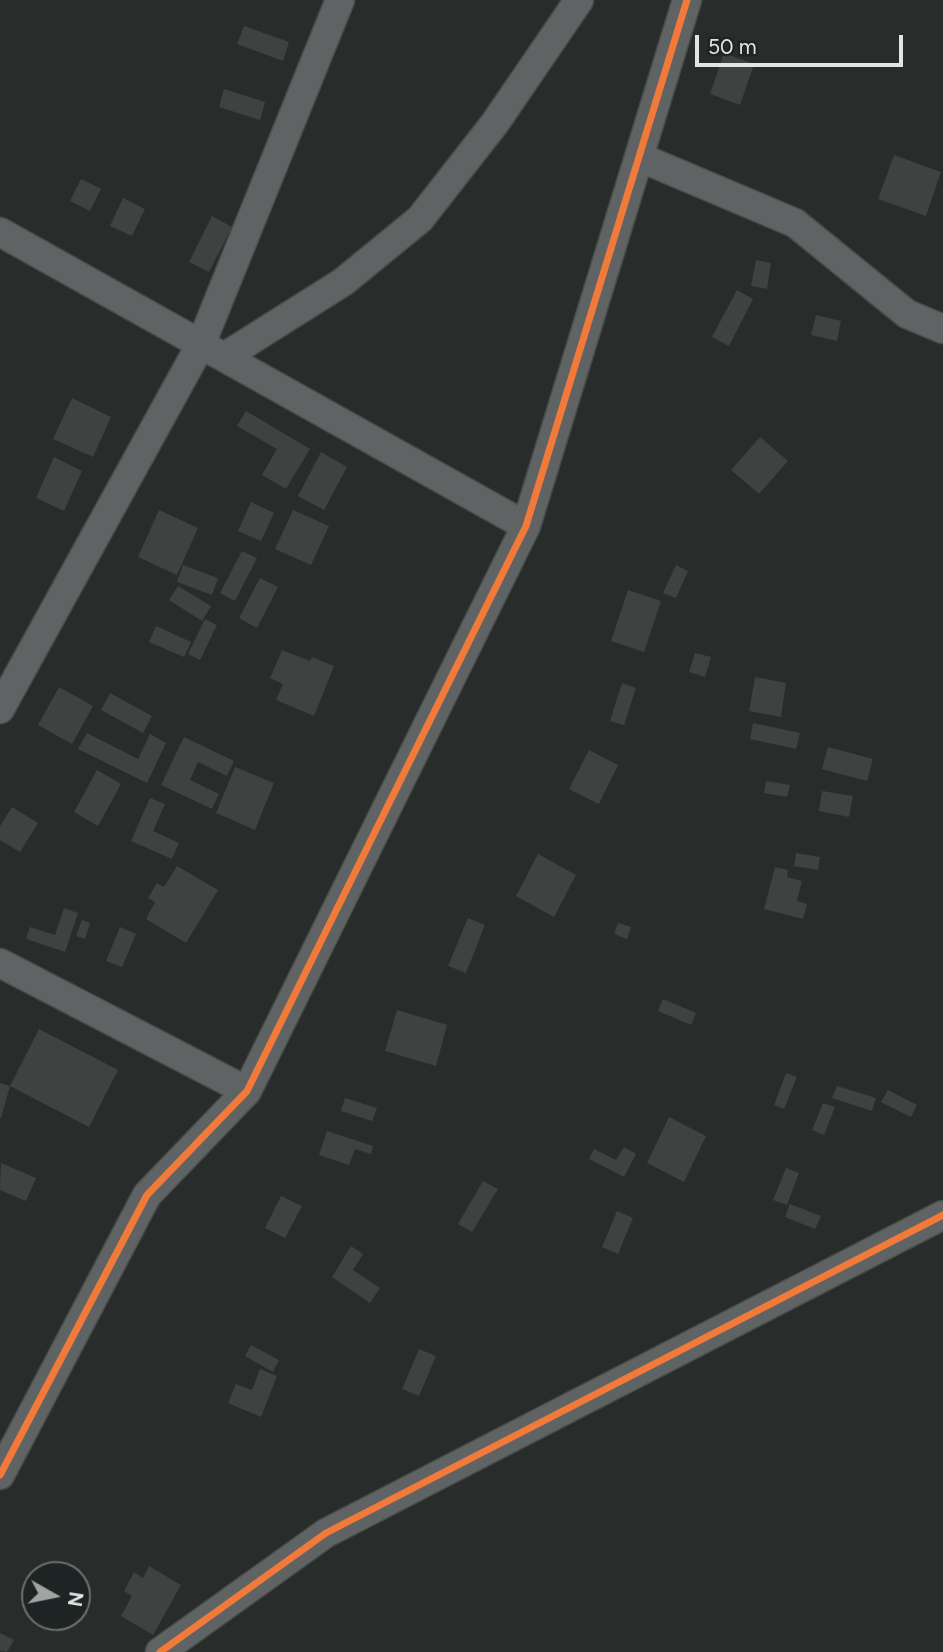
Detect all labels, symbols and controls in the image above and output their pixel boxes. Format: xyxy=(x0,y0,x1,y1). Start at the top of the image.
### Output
scale bar xyxy=(698,21,906,65)
text: 50 m xyxy=(708,34,757,59)
north arrow xyxy=(21,1561,91,1631)
text: N xyxy=(63,1590,88,1608)

